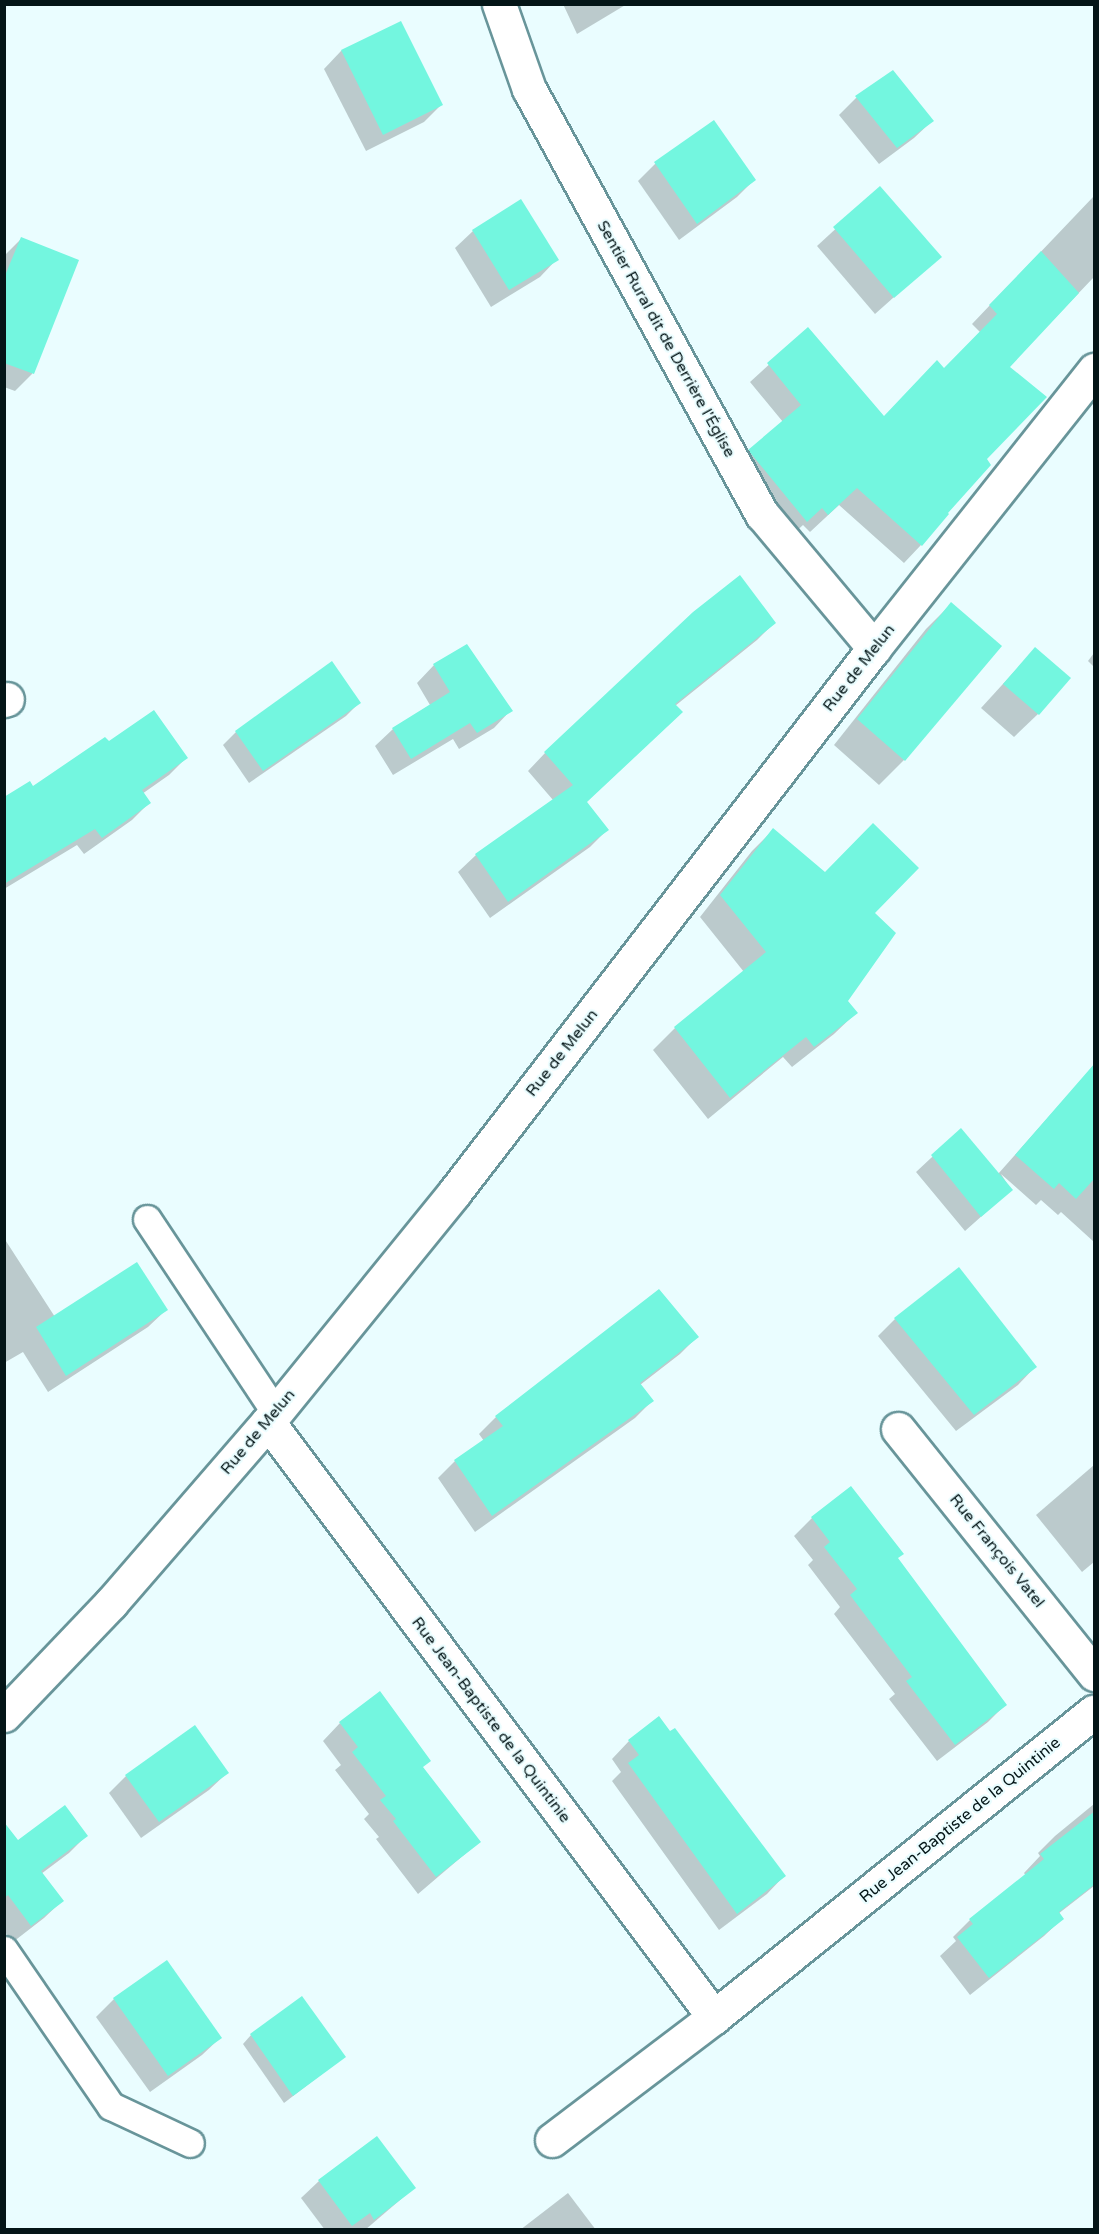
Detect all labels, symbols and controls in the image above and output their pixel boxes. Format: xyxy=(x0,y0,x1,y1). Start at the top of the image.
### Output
street label: Sentier Rural dit de Derrière l'Église xyxy=(593,217,739,461)
street label: Rue de Melun xyxy=(819,621,899,715)
street label: Rue de Melun xyxy=(522,1006,602,1100)
street label: Rue de Melun xyxy=(217,1385,299,1479)
street label: Rue François Vatel xyxy=(945,1490,1049,1612)
street label: Rue Jean-Baptiste de la Quintinie xyxy=(407,1613,575,1827)
street label: Rue Jean-Baptiste de la Quintinie xyxy=(856,1733,1064,1907)

